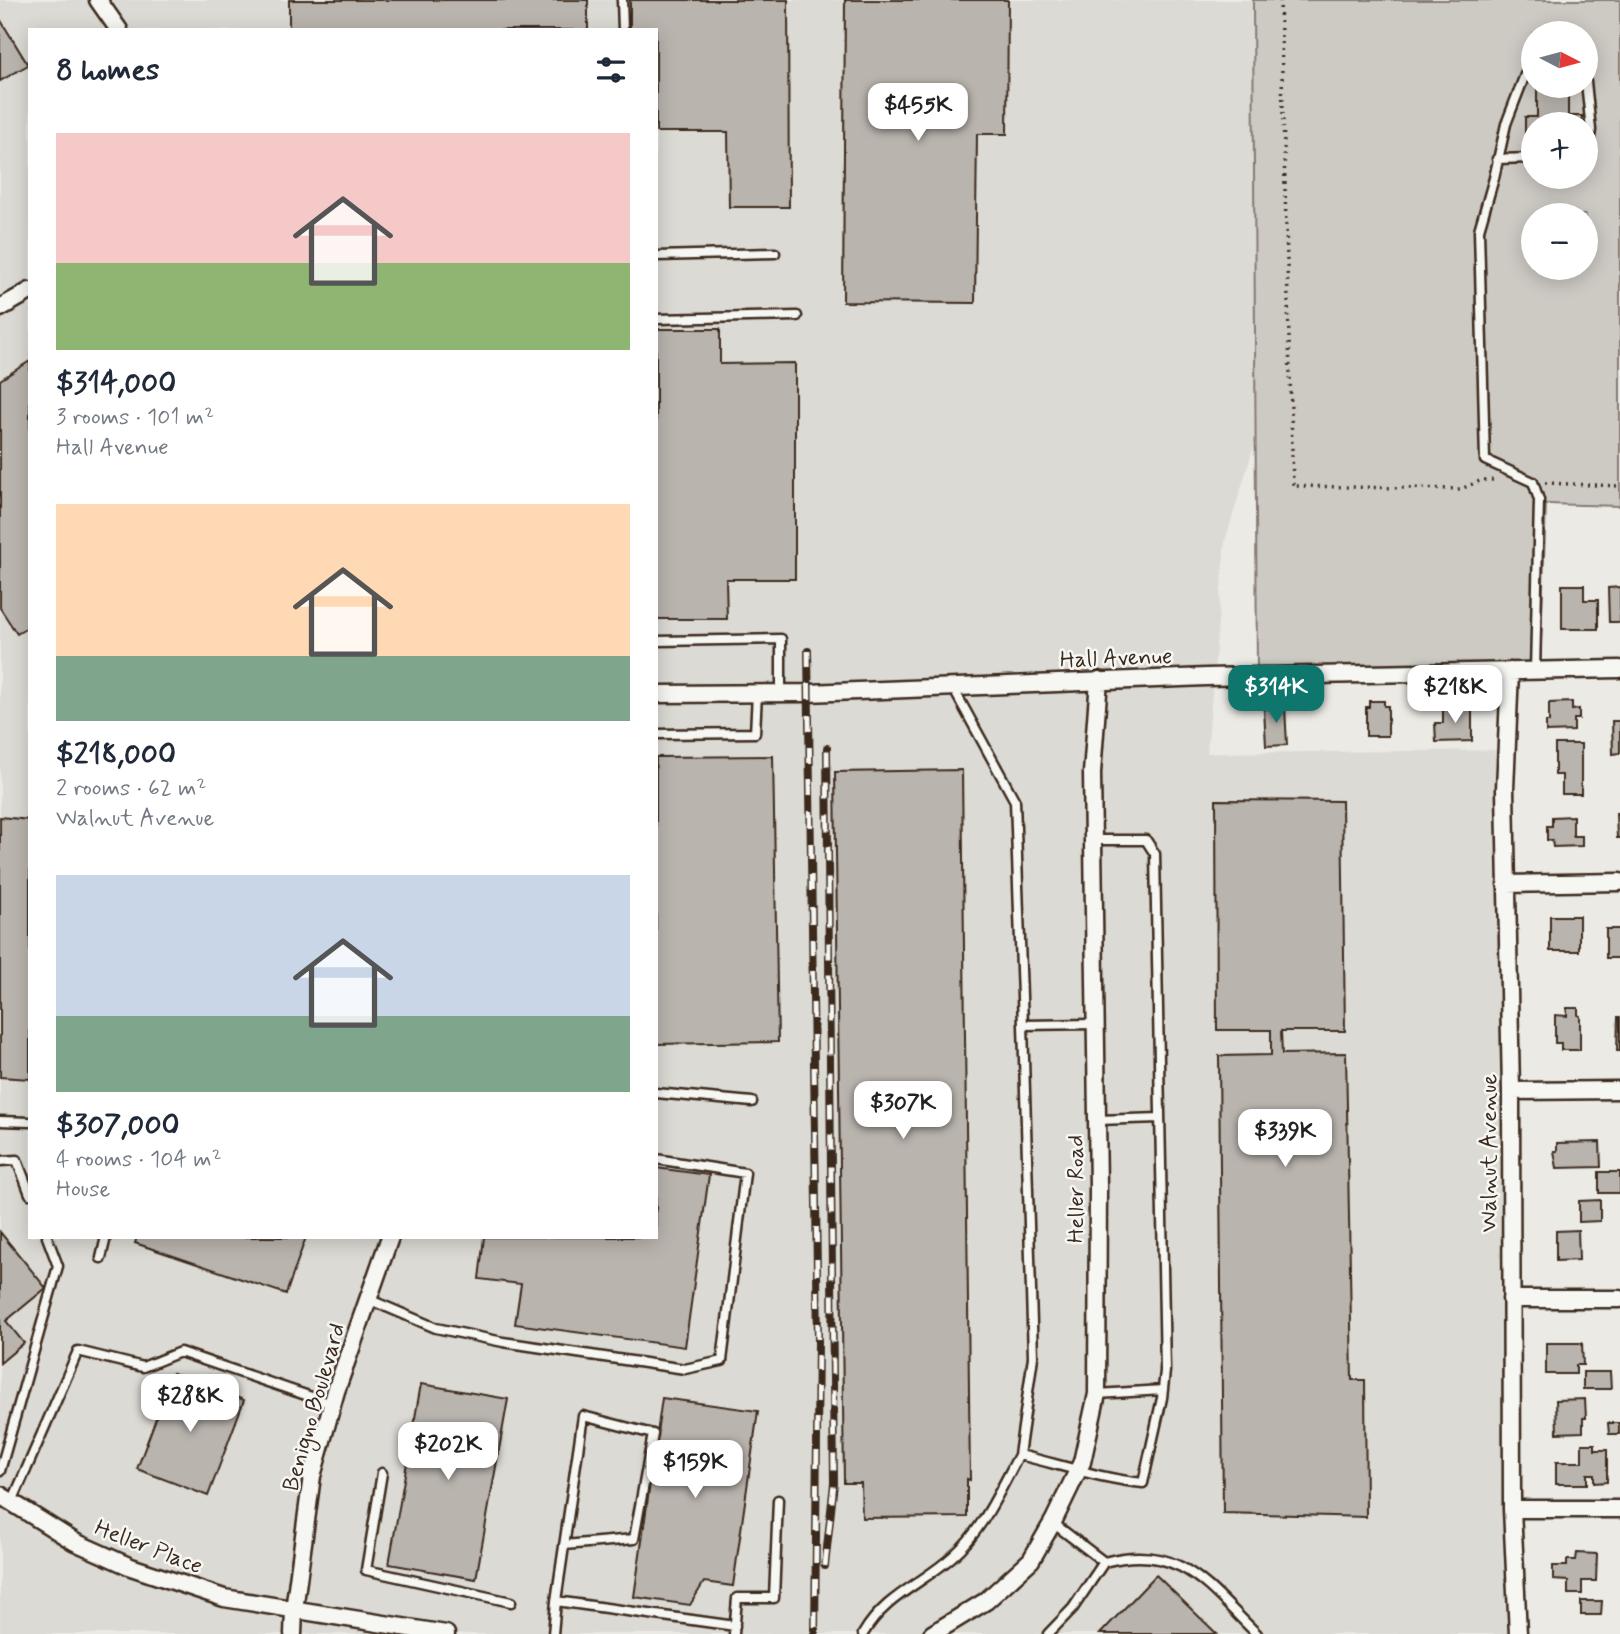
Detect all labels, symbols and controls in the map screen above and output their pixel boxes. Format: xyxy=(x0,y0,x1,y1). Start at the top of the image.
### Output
north arrow xyxy=(1521,21,1598,98)
map controls xyxy=(1521,21,1598,280)
text: 8 homes xyxy=(56,51,159,90)
icon: filters xyxy=(592,51,630,89)
pin: $455K xyxy=(869,83,967,143)
text: $455K xyxy=(884,91,952,121)
button: + xyxy=(1521,112,1598,189)
icon: home xyxy=(280,178,406,304)
button: − xyxy=(1521,203,1598,280)
text: $314,000 xyxy=(56,364,176,403)
text: 3 rooms · 101 m² xyxy=(56,403,214,433)
text: Hall Avenue xyxy=(56,433,169,463)
icon: home xyxy=(280,549,406,675)
street label: Hall Avenue xyxy=(1059,642,1173,676)
pin: $314K xyxy=(1227,666,1325,725)
pin: $218K xyxy=(1406,666,1504,725)
text: $314K xyxy=(1244,673,1308,703)
text: $218K xyxy=(1423,673,1487,703)
text: $218,000 xyxy=(56,735,176,774)
text: 2 rooms · 62 m² xyxy=(56,774,207,804)
text: Walnut Avenue xyxy=(56,804,214,834)
icon: home xyxy=(280,920,406,1046)
street label: Walnut Avenue xyxy=(1475,1074,1505,1232)
pin: $307K xyxy=(854,1082,952,1141)
text: $307K xyxy=(870,1089,936,1119)
text: $307,000 xyxy=(56,1106,180,1145)
pin: $339K xyxy=(1236,1110,1334,1169)
text: $339K xyxy=(1254,1117,1316,1147)
street label: Heller Road xyxy=(1062,1135,1092,1243)
text: 4 rooms · 104 m² xyxy=(56,1145,222,1175)
text: House xyxy=(56,1175,110,1205)
street label: Benigno Boulevard xyxy=(277,1320,355,1496)
pin: $288K xyxy=(141,1374,239,1434)
text: $288K xyxy=(157,1382,223,1412)
pin: $202K xyxy=(399,1422,497,1482)
text: $202K xyxy=(414,1430,482,1460)
pin: $159K xyxy=(646,1440,744,1500)
text: $159K xyxy=(663,1448,727,1478)
street label: Heller Place xyxy=(90,1514,206,1582)

